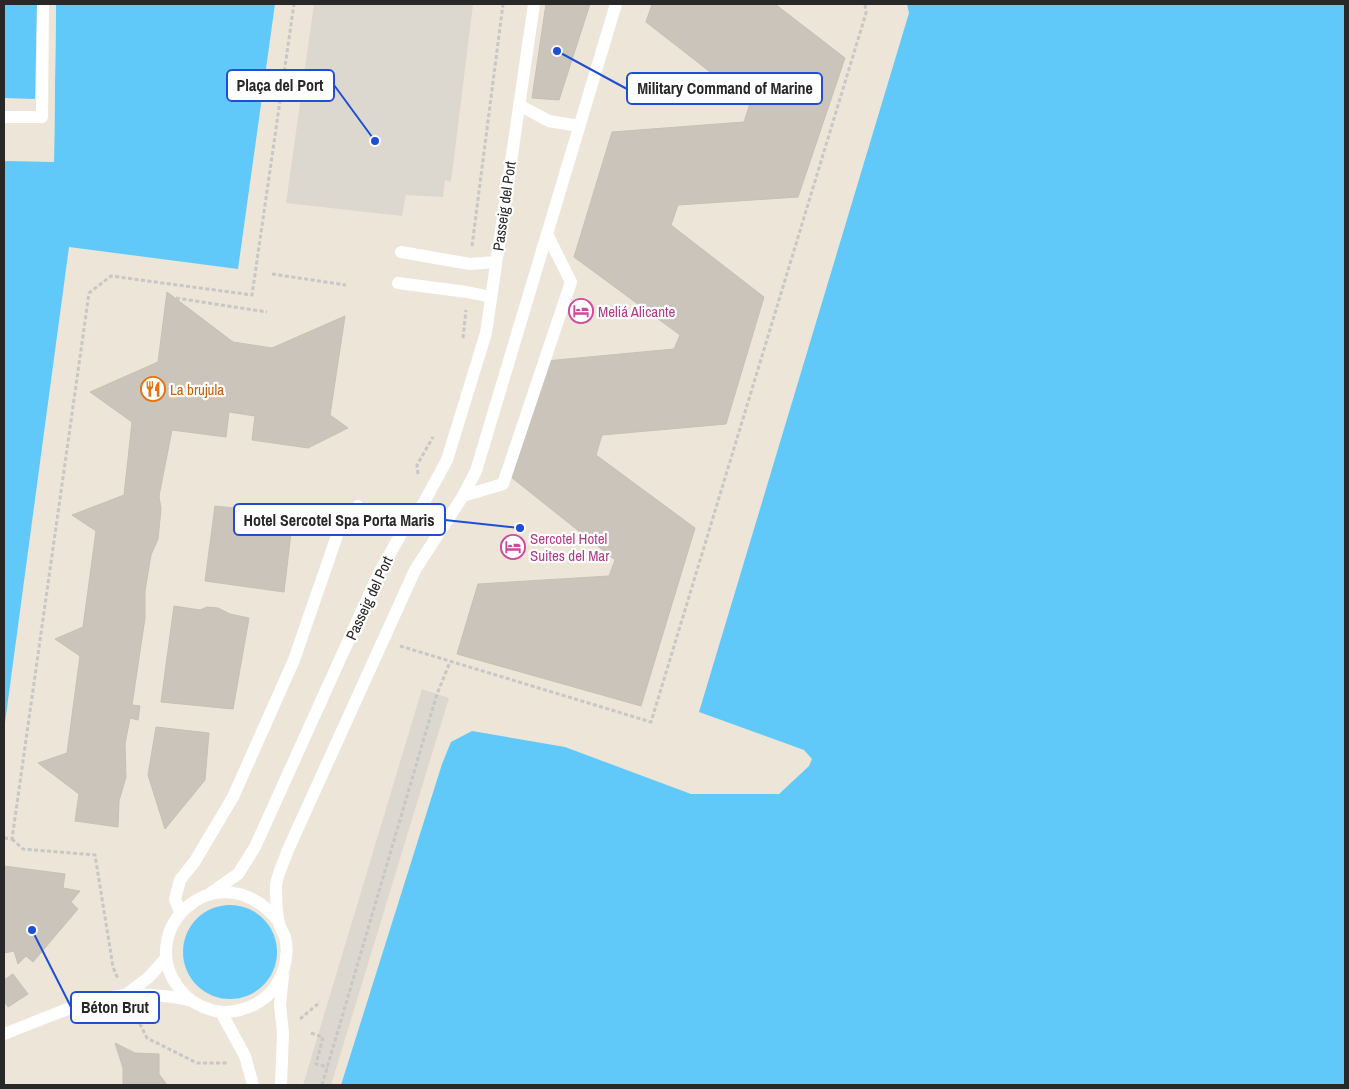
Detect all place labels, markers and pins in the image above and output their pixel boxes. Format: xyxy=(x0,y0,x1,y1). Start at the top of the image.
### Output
callout: Plaça del Port xyxy=(227,70,334,101)
callout: Military Command of Marine xyxy=(627,73,822,104)
hotel icon: Meliá Alicante xyxy=(568,298,594,324)
place label: Meliá Alicante xyxy=(598,301,675,322)
restaurant icon: La brujula xyxy=(140,376,166,402)
place label: La brujula xyxy=(170,379,224,400)
callout: Hotel Sercotel Spa Porta Maris xyxy=(234,504,445,535)
place label: Sercotel Hotel Suites del Mar xyxy=(530,528,609,566)
hotel icon: Sercotel Hotel Suites del Mar xyxy=(500,534,526,560)
callout: Béton Brut xyxy=(71,992,159,1023)

